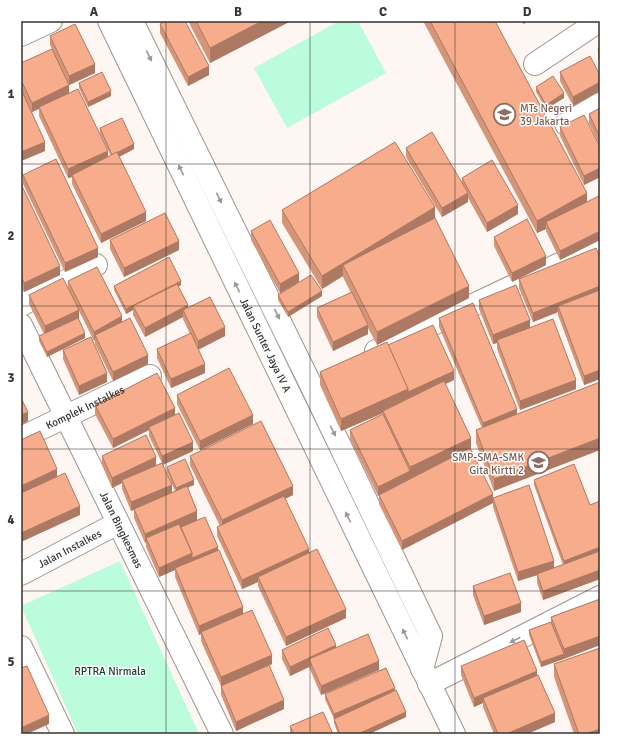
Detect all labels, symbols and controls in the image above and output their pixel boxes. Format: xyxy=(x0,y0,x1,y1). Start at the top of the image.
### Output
text: A xyxy=(90,4,99,20)
text: B xyxy=(234,4,242,20)
text: C xyxy=(379,4,387,20)
text: D xyxy=(523,4,532,20)
one-way arrow xyxy=(146,50,153,62)
text: 1 xyxy=(7,86,15,102)
school or university icon: MTs Negeri 39 Jakarta xyxy=(492,101,518,127)
place label: MTs Negeri 39 Jakarta xyxy=(520,102,572,128)
one-way arrow xyxy=(178,164,184,175)
one-way arrow xyxy=(216,192,222,203)
text: 2 xyxy=(7,228,15,244)
one-way arrow xyxy=(234,281,240,292)
street label: Jalan Sunter Jaya IV A xyxy=(237,296,294,395)
one-way arrow xyxy=(273,309,280,320)
text: 3 xyxy=(7,370,15,386)
street label: Komplek Instalkes xyxy=(44,383,127,432)
one-way arrow xyxy=(330,426,336,437)
school or university icon: SMP-SMA-SMK Gita Kirtti 2 xyxy=(526,450,552,476)
place label: SMP-SMA-SMK Gita Kirtti 2 xyxy=(452,451,524,477)
street label: Jalan Bingkesmas xyxy=(97,489,146,570)
text: 4 xyxy=(7,512,15,528)
one-way arrow xyxy=(345,512,351,523)
street label: Jalan Instalkes xyxy=(36,527,104,571)
one-way arrow xyxy=(402,629,408,640)
one-way arrow xyxy=(509,637,521,643)
text: 5 xyxy=(7,654,15,670)
park label: RPTRA Nirmala xyxy=(74,665,146,678)

